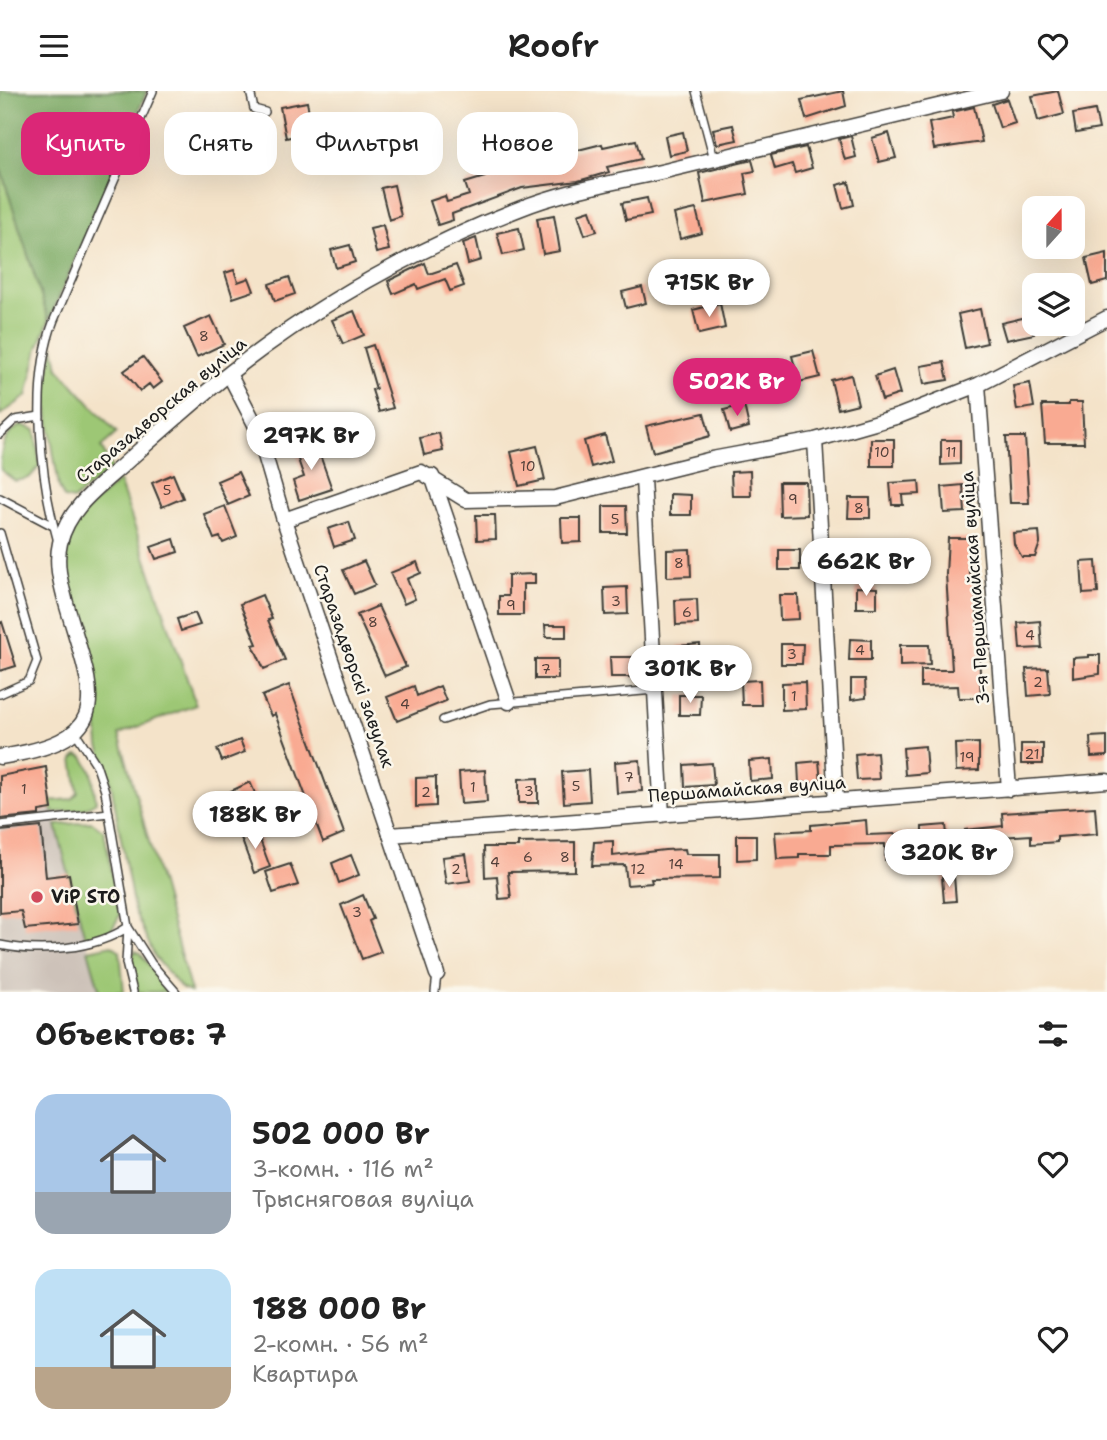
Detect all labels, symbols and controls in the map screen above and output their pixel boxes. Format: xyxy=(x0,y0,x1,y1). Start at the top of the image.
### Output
text: Roofr xyxy=(508,24,599,67)
icon: menu xyxy=(35,27,73,65)
icon: heart xyxy=(1034,27,1072,65)
chip: Купить xyxy=(21,112,150,175)
chip: Снять xyxy=(164,112,277,175)
chip: Фильтры xyxy=(291,112,443,175)
chip: Новое xyxy=(457,112,578,175)
north arrow xyxy=(1022,196,1085,259)
map controls xyxy=(1022,196,1085,336)
pin: 715K Br xyxy=(644,259,774,319)
text: 715K Br xyxy=(664,267,754,297)
button: layers xyxy=(1022,273,1085,336)
house number: 8 xyxy=(199,327,209,345)
street label: Старазадворская вуліца xyxy=(71,331,251,489)
pin: 502K Br xyxy=(672,359,802,418)
text: 502K Br xyxy=(689,366,785,396)
pin: 297K Br xyxy=(246,413,376,472)
text: 297K Br xyxy=(262,420,360,450)
house number: 10 xyxy=(874,443,890,461)
house number: 11 xyxy=(945,443,957,461)
house number: 10 xyxy=(520,457,536,475)
street label: 3-я Першамайская вуліца xyxy=(955,470,995,706)
house number: 5 xyxy=(163,481,171,499)
house number: 9 xyxy=(788,490,798,508)
house number: 8 xyxy=(854,499,864,517)
house number: 5 xyxy=(611,510,619,528)
pin: 662K Br xyxy=(801,539,931,598)
text: 662K Br xyxy=(817,546,915,576)
house number: 8 xyxy=(674,554,684,572)
street label: Старазадворскі завулак xyxy=(308,561,400,771)
house number: 3 xyxy=(611,592,621,610)
house number: 9 xyxy=(506,596,516,614)
house number: 6 xyxy=(682,603,692,621)
house number: 8 xyxy=(368,613,378,631)
house number: 4 xyxy=(1025,626,1035,644)
house number: 4 xyxy=(855,641,865,659)
pin: 301K Br xyxy=(625,645,755,705)
house number: 3 xyxy=(787,645,797,663)
text: 301K Br xyxy=(644,653,736,683)
house number: 7 xyxy=(541,660,551,678)
house number: 2 xyxy=(1033,673,1043,691)
house number: 1 xyxy=(791,687,797,705)
house number: 4 xyxy=(400,695,410,713)
house number: 21 xyxy=(1025,745,1039,763)
house number: 19 xyxy=(959,748,975,766)
house number: 7 xyxy=(624,768,634,786)
street label: Першамайская вуліца xyxy=(647,770,847,808)
house number: 5 xyxy=(572,777,580,795)
house number: 1 xyxy=(470,778,476,796)
house number: 1 xyxy=(21,780,27,798)
house number: 3 xyxy=(524,782,534,800)
house number: 2 xyxy=(421,783,431,801)
pin: 188K Br xyxy=(190,791,320,851)
text: 188K Br xyxy=(209,799,301,829)
pin: 320K Br xyxy=(884,829,1014,889)
text: 320K Br xyxy=(900,837,998,867)
house number: 6 xyxy=(523,848,533,866)
house number: 8 xyxy=(560,848,570,866)
house number: 4 xyxy=(490,853,500,871)
house number: 14 xyxy=(668,855,684,873)
house number: 2 xyxy=(451,860,461,878)
house number: 12 xyxy=(631,860,645,878)
place label: ViP STO xyxy=(51,885,120,909)
marker: ViP STO xyxy=(29,889,45,905)
house number: 3 xyxy=(352,903,362,921)
text: Объектов: 7 xyxy=(35,1014,227,1055)
icon: filters xyxy=(1034,1015,1072,1053)
text: 502 000 Br xyxy=(252,1113,430,1154)
icon: home xyxy=(91,1122,175,1206)
icon: heart xyxy=(1034,1145,1072,1183)
text: 3-комн. · 116 m² xyxy=(252,1154,434,1184)
text: Трысняговая вуліца xyxy=(252,1184,474,1214)
text: 188 000 Br xyxy=(252,1288,426,1329)
icon: home xyxy=(91,1297,175,1381)
icon: heart xyxy=(1034,1320,1072,1358)
text: 2-комн. · 56 m² xyxy=(252,1329,429,1359)
text: Квартира xyxy=(252,1359,358,1389)

